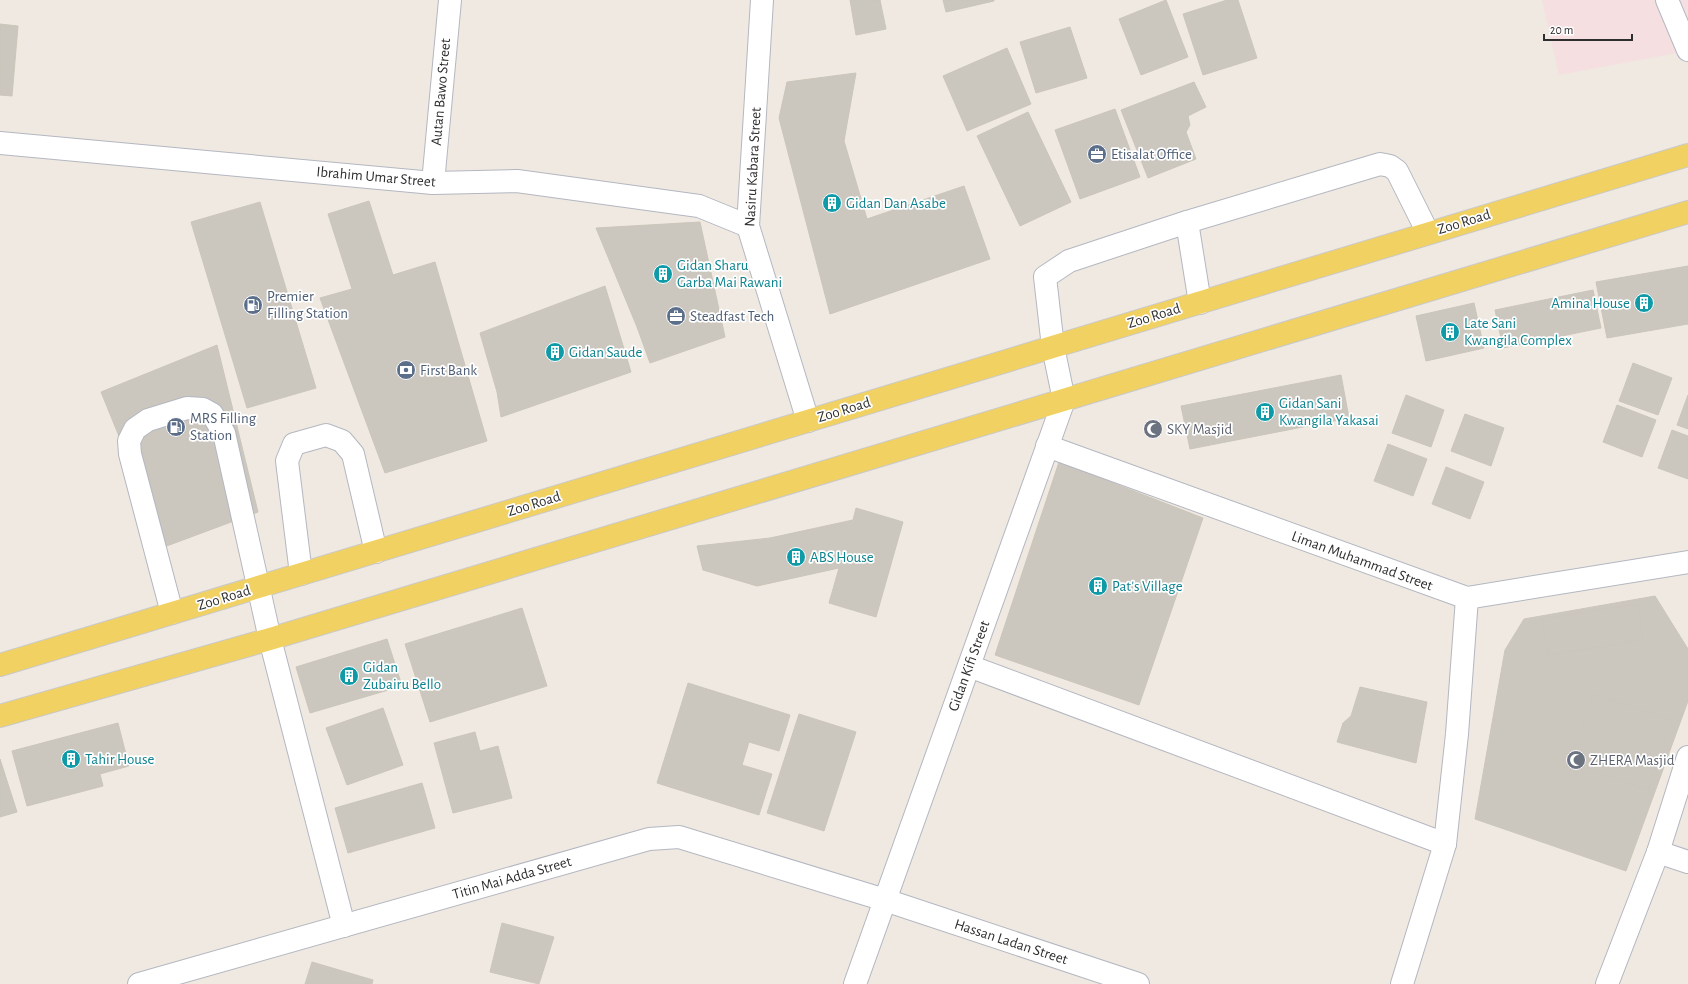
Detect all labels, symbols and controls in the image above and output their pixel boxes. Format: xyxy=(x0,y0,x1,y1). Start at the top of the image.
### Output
scale bar xyxy=(1544,16,1632,42)
text: 20 m xyxy=(1550,24,1573,36)
street label: Autan Bawo Street xyxy=(429,38,453,146)
street label: Nasiru Kabara Street xyxy=(742,107,764,227)
office icon: Etisalat Office xyxy=(1086,143,1108,165)
place label: Etisalat Office xyxy=(1111,147,1192,162)
street label: Ibrahim Umar Street xyxy=(316,164,436,190)
building icon: Gidan Dan Asabe xyxy=(821,192,843,214)
place label: Gidan Dan Asabe xyxy=(846,196,946,211)
street label: Zoo Road xyxy=(1436,207,1492,237)
place label: Gidan Sharu Garba Mai Rawani xyxy=(677,258,782,290)
building icon: Gidan Sharu Garba Mai Rawani xyxy=(652,263,674,285)
place label: Premier Filling Station xyxy=(267,289,348,321)
building icon: Amina House xyxy=(1633,292,1655,314)
fuel station icon: Premier Filling Station xyxy=(242,294,264,316)
place label: Amina House xyxy=(1551,296,1630,311)
street label: Zoo Road xyxy=(1126,301,1182,331)
office icon: Steadfast Tech xyxy=(665,305,687,327)
place label: Steadfast Tech xyxy=(690,309,774,324)
place label: Late Sani Kwangila Complex xyxy=(1464,316,1572,348)
building icon: Late Sani Kwangila Complex xyxy=(1439,321,1461,343)
building icon: Gidan Saude xyxy=(544,341,566,363)
place label: Gidan Saude xyxy=(569,345,643,360)
bank icon: First Bank xyxy=(395,359,417,381)
place label: First Bank xyxy=(420,363,477,378)
street label: Zoo Road xyxy=(816,395,872,425)
place label: Gidan Sani Kwangila Yakasai xyxy=(1279,396,1379,428)
building icon: Gidan Sani Kwangila Yakasai xyxy=(1254,401,1276,423)
place label: MRS Filling Station xyxy=(190,411,257,443)
fuel station icon: MRS Filling Station xyxy=(165,416,187,438)
mosque icon: SKY Masjid xyxy=(1142,418,1164,440)
place label: SKY Masjid xyxy=(1167,422,1232,437)
street label: Zoo Road xyxy=(506,489,562,519)
street label: Liman Muhammad Street xyxy=(1289,528,1435,594)
building icon: ABS House xyxy=(785,546,807,568)
place label: ABS House xyxy=(810,550,874,565)
building icon: Pat's Village xyxy=(1087,575,1109,597)
place label: Pat's Village xyxy=(1112,579,1183,594)
street label: Zoo Road xyxy=(196,583,252,613)
street label: Gidan Kifi Street xyxy=(946,618,992,713)
place label: Gidan Zubairu Bello xyxy=(363,660,441,692)
building icon: Gidan Zubairu Bello xyxy=(338,665,360,687)
building icon: Tahir House xyxy=(60,748,82,770)
mosque icon: ZHERA Masjid xyxy=(1565,749,1587,771)
place label: Tahir House xyxy=(85,752,155,767)
place label: ZHERA Masjid xyxy=(1590,753,1675,768)
street label: Titin Mai Adda Street xyxy=(451,854,573,902)
street label: Hassan Ladan Street xyxy=(952,917,1070,967)

